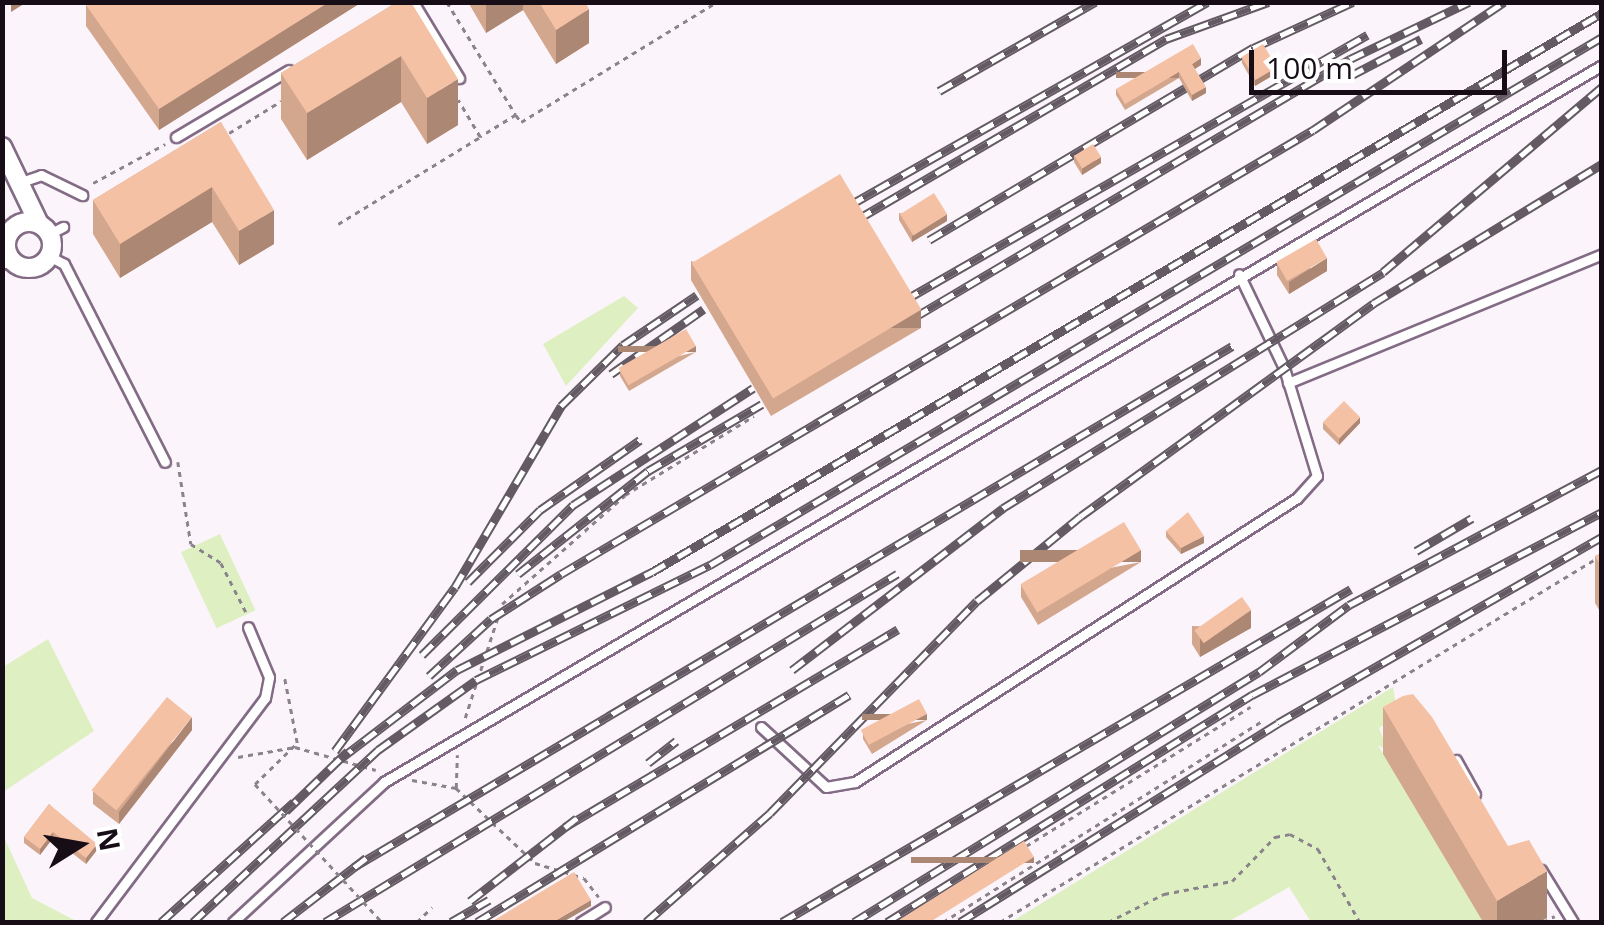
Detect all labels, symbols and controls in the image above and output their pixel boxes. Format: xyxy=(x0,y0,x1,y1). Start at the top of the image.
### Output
scale bar xyxy=(1254,30,1512,92)
text: 100 m xyxy=(1266,47,1353,88)
north arrow xyxy=(30,795,130,895)
text: N xyxy=(89,824,130,854)

